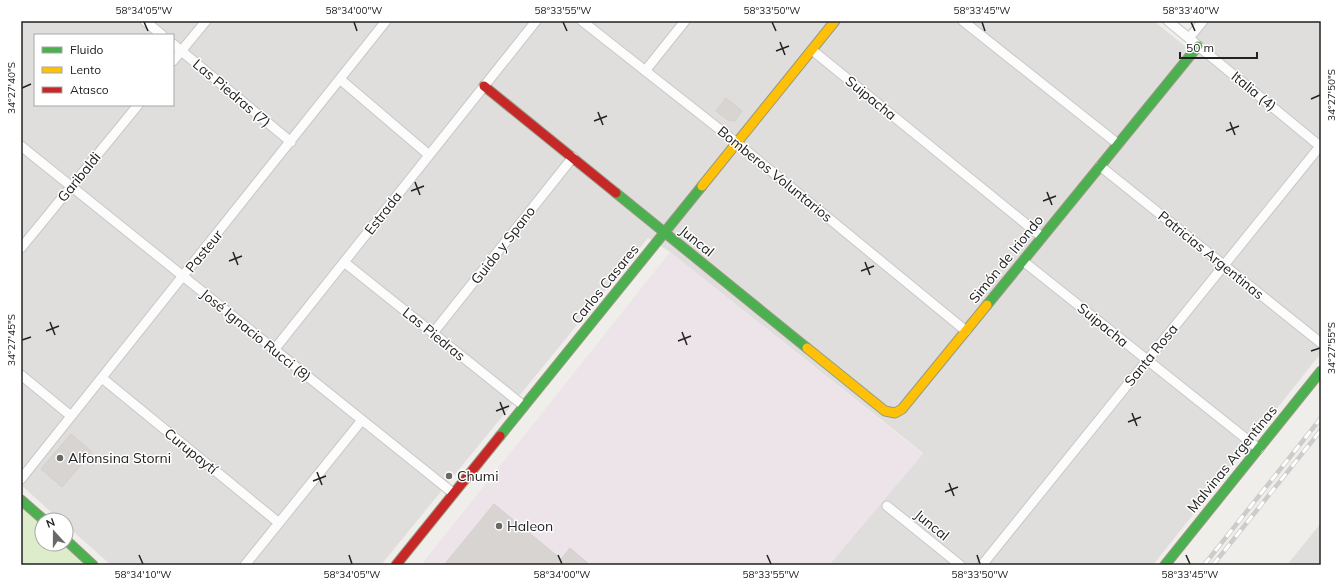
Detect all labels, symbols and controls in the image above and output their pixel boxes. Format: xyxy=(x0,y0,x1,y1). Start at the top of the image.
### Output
text: 58°34'05"W xyxy=(116,4,172,17)
text: 58°34'00"W xyxy=(326,4,382,17)
text: 58°33'55"W xyxy=(535,4,591,17)
text: 58°33'50"W xyxy=(744,4,800,17)
text: 58°33'45"W xyxy=(954,4,1010,17)
text: 58°33'40"W xyxy=(1163,4,1219,17)
legend xyxy=(34,34,174,106)
scale bar xyxy=(1180,34,1257,60)
text: 50 m xyxy=(1186,40,1214,55)
text: Fluido xyxy=(70,42,104,57)
street label: Las Piedras (7) xyxy=(189,55,275,131)
text: 34°27'40"S xyxy=(5,62,18,114)
text: Lento xyxy=(70,62,101,77)
street label: Italia (4) xyxy=(1228,67,1280,115)
text: 34°27'50"S xyxy=(1325,69,1338,121)
street label: Suipacha xyxy=(842,72,900,124)
text: Atasco xyxy=(70,82,109,97)
street label: Bomberos Voluntarios xyxy=(714,122,836,226)
street label: Garibaldi xyxy=(53,148,105,206)
street label: Estrada xyxy=(360,188,406,238)
street label: Guido y Spano xyxy=(467,202,539,288)
street label: Patricias Argentinas xyxy=(1154,207,1268,303)
street label: Simón de Iriondo xyxy=(965,211,1047,307)
street label: Juncal xyxy=(676,222,718,260)
street label: Pasteur xyxy=(181,225,227,276)
street label: Carlos Casares xyxy=(567,240,643,328)
street label: José Ignacio Rucci (8) xyxy=(197,285,315,385)
street label: Suipacha xyxy=(1074,299,1132,351)
street label: Las Piedras xyxy=(399,303,469,365)
text: 34°27'45"S xyxy=(5,314,18,366)
street label: Santa Rosa xyxy=(1120,320,1182,390)
text: 34°27'55"S xyxy=(1325,322,1338,374)
street label: Malvinas Argentinas xyxy=(1183,402,1281,516)
street label: Curupaytí xyxy=(161,424,222,478)
place label: Alfonsina Storni xyxy=(68,449,171,467)
marker: Alfonsina Storni xyxy=(55,453,65,463)
place label: Chumi xyxy=(457,467,498,485)
marker: Chumi xyxy=(444,471,454,481)
street label: Juncal xyxy=(911,506,953,544)
north arrow xyxy=(34,512,74,552)
text: N xyxy=(44,515,57,531)
place label: Haleon xyxy=(507,517,553,535)
marker: Haleon xyxy=(494,521,504,531)
text: 58°34'10"W xyxy=(115,568,171,581)
text: 58°34'05"W xyxy=(324,568,380,581)
text: 58°34'00"W xyxy=(534,568,590,581)
text: 58°33'55"W xyxy=(743,568,799,581)
text: 58°33'50"W xyxy=(952,568,1008,581)
text: 58°33'45"W xyxy=(1162,568,1218,581)

